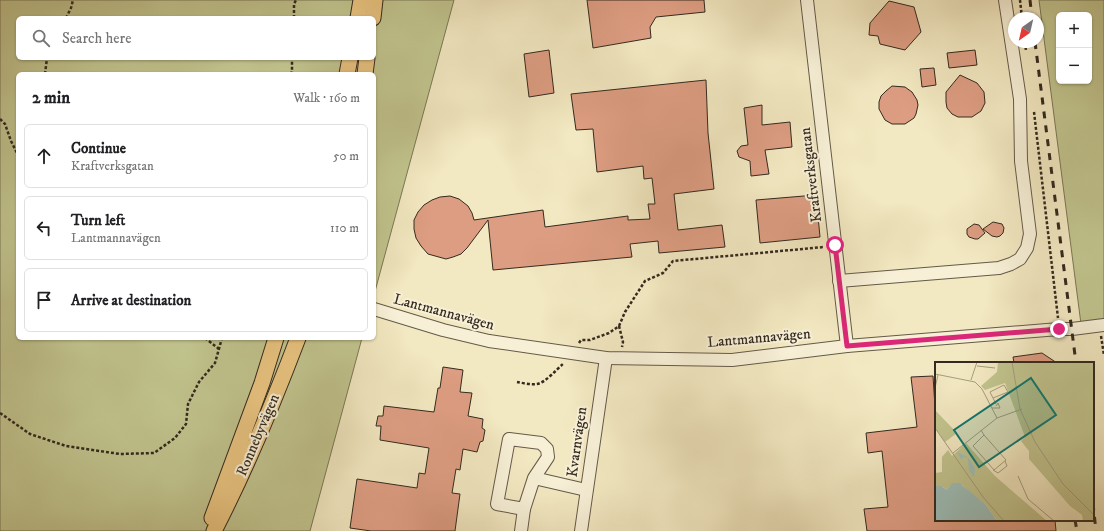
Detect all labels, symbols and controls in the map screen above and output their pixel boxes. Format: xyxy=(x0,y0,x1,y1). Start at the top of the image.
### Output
north arrow xyxy=(1008,12,1044,48)
map controls xyxy=(1056,12,1092,84)
button: + xyxy=(1056,12,1092,48)
search box xyxy=(16,16,376,60)
icon: search xyxy=(30,27,52,49)
text: Search here xyxy=(62,29,131,48)
button: − xyxy=(1056,48,1092,84)
text: 2 min xyxy=(32,87,70,109)
text: Walk · 160 m xyxy=(293,90,360,106)
street label: Kraftverksgatan xyxy=(796,126,826,224)
text: Continue xyxy=(71,139,126,158)
icon: ahead xyxy=(33,145,55,167)
text: 50 m xyxy=(333,148,359,164)
text: Kraftverksgatan xyxy=(71,158,154,174)
text: Turn left xyxy=(71,211,125,230)
icon: left xyxy=(33,217,55,239)
text: 110 m xyxy=(330,220,359,236)
text: Lantmannavägen xyxy=(71,230,161,246)
route start xyxy=(826,236,844,254)
icon: arrive xyxy=(33,289,55,311)
street label: Lantmannavägen xyxy=(391,289,497,335)
text: Arrive at destination xyxy=(71,291,191,310)
route end xyxy=(1050,320,1068,338)
street label: Lantmannavägen xyxy=(707,324,812,352)
inset map xyxy=(935,362,1094,521)
street label: Ronnebyvägen xyxy=(232,391,284,479)
street label: Kvarnvägen xyxy=(563,405,591,478)

